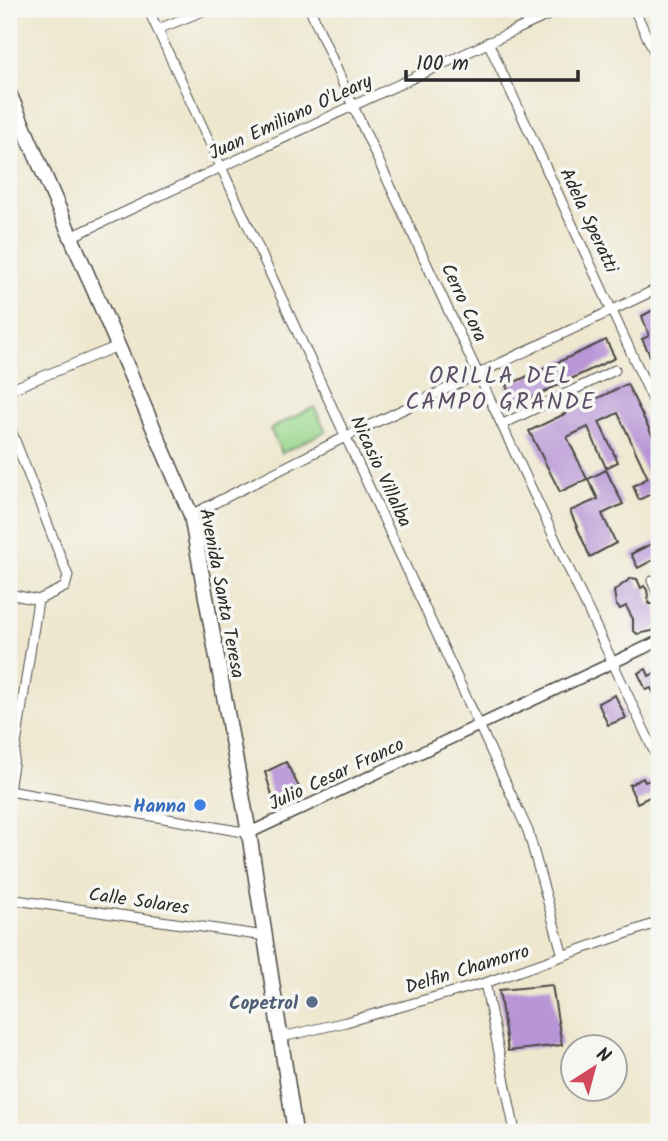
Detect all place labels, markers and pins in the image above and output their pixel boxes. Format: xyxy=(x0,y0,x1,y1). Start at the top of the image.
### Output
place label: Hanna xyxy=(133,792,186,822)
marker: Hanna xyxy=(192,797,208,813)
place label: Copetrol xyxy=(229,989,299,1019)
marker: Copetrol xyxy=(304,994,320,1010)

